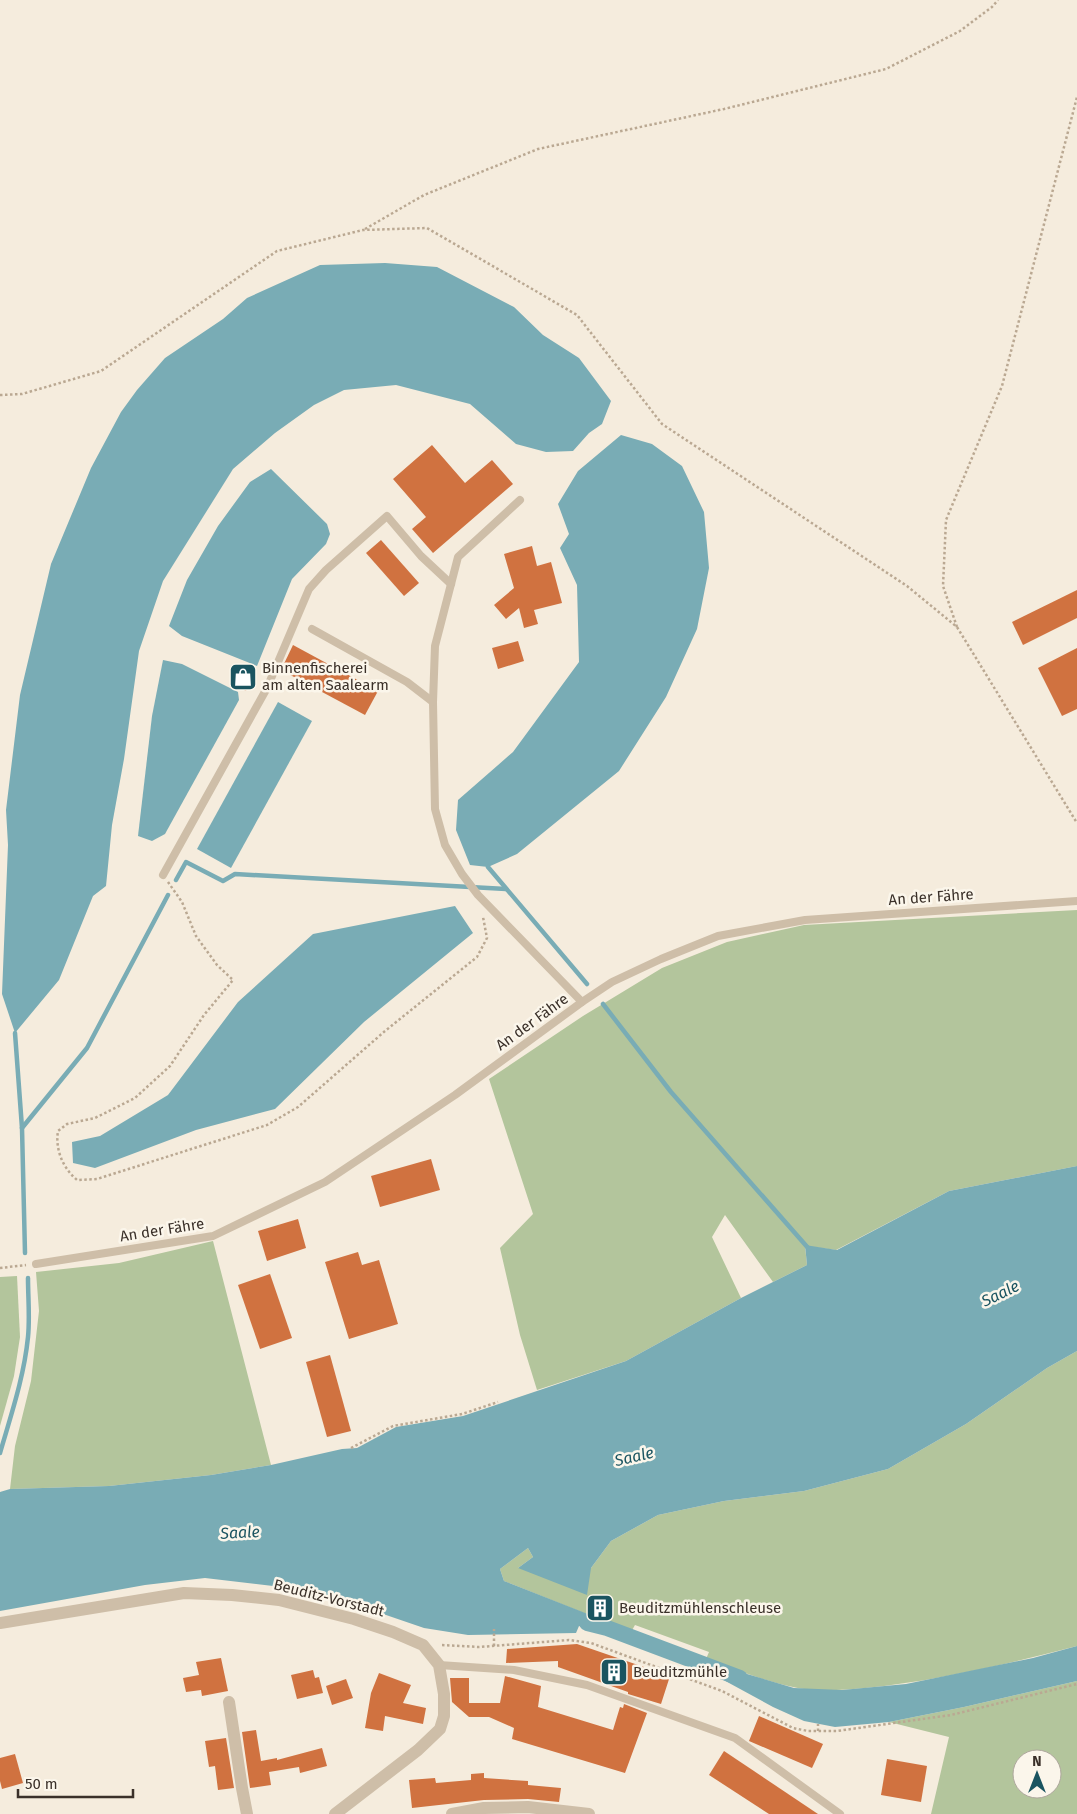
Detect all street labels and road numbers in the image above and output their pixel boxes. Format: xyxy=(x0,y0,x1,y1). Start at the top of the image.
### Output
street label: An der Fähre xyxy=(888,885,974,909)
street label: An der Fähre xyxy=(492,990,572,1054)
street label: An der Fähre xyxy=(119,1214,205,1246)
street label: Beuditz-Vorstadt xyxy=(272,1576,387,1621)

